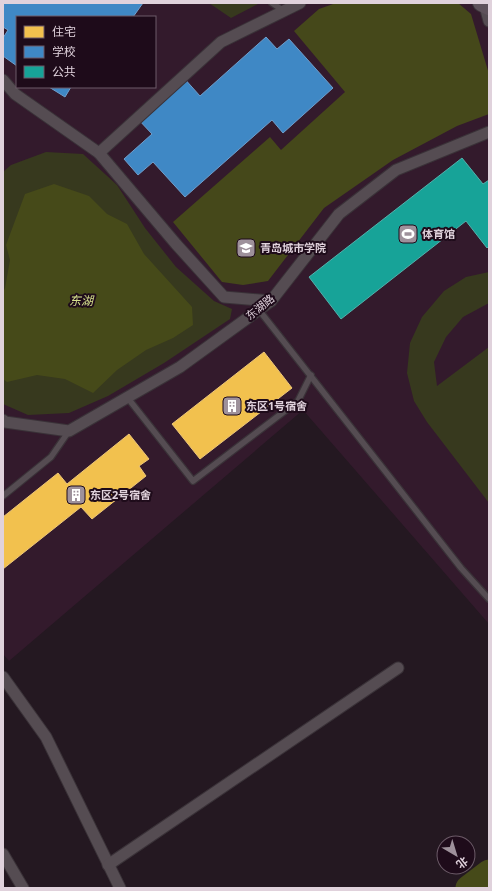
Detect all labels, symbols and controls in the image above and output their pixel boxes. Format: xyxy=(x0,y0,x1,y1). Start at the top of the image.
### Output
legend xyxy=(16,16,156,88)
text: 住宅 xyxy=(52,23,76,40)
text: 学校 xyxy=(52,43,76,60)
text: 公共 xyxy=(52,63,76,80)
sports icon: 体育馆 xyxy=(397,223,419,245)
place label: 体育馆 xyxy=(422,226,455,241)
school or university icon: 青岛城市学院 xyxy=(235,237,257,259)
place label: 青岛城市学院 xyxy=(260,240,326,255)
street label: 东湖路 xyxy=(242,290,277,323)
water label: 东湖 xyxy=(69,292,95,309)
building icon: 东区1号宿舍 xyxy=(221,395,243,417)
place label: 东区1号宿舍 xyxy=(246,398,307,413)
building icon: 东区2号宿舍 xyxy=(65,484,87,506)
place label: 东区2号宿舍 xyxy=(90,487,151,502)
north arrow xyxy=(436,835,476,875)
text: 北 xyxy=(454,854,471,873)

